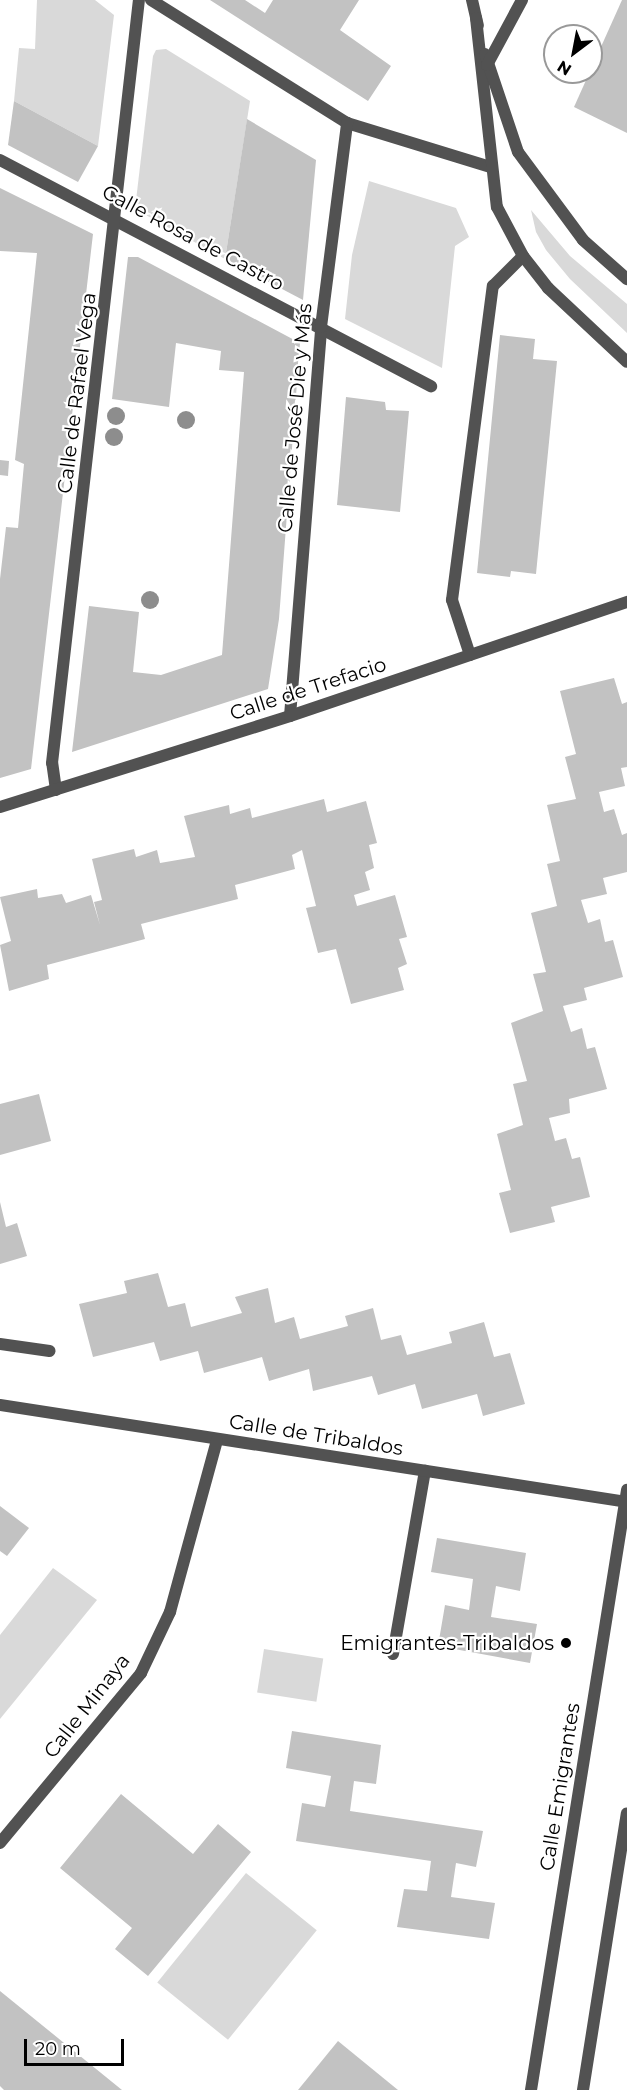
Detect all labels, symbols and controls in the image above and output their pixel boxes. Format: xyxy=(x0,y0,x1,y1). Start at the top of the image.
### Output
north arrow xyxy=(543,24,603,84)
text: N xyxy=(554,57,575,79)
street label: Calle Rosa de Castro xyxy=(98,180,288,296)
street label: Calle de Rafael Vega xyxy=(53,291,101,495)
street label: Calle de José Die y Más xyxy=(273,302,317,534)
street label: Calle de Trefacio xyxy=(227,652,389,726)
street label: Calle de Tribaldos xyxy=(227,1409,405,1461)
place label: Emigrantes-Tribaldos xyxy=(340,1631,554,1655)
marker: Emigrantes-Tribaldos xyxy=(559,1636,573,1650)
street label: Calle Minaya xyxy=(39,1649,135,1763)
street label: Calle Emigrantes xyxy=(535,1701,585,1873)
scale bar xyxy=(27,2027,128,2065)
text: 20 m xyxy=(35,2038,81,2060)

